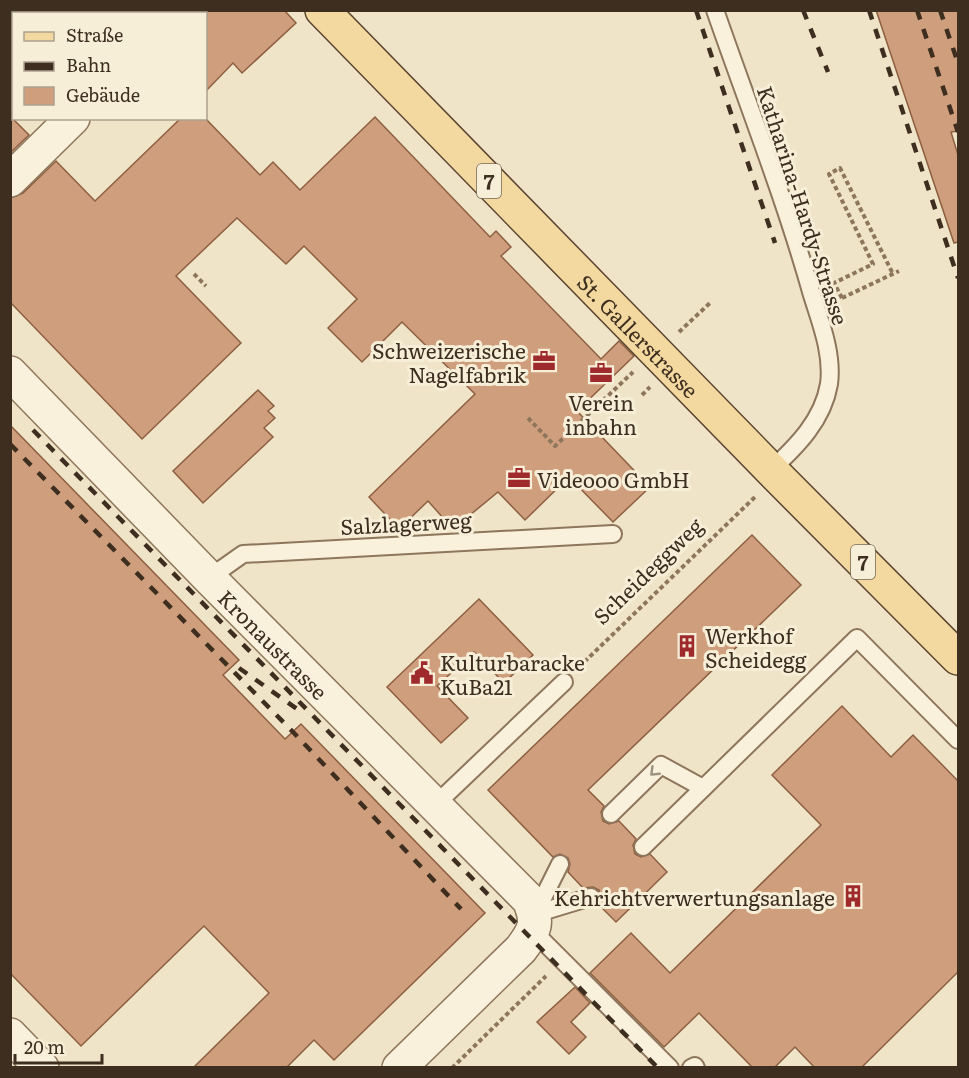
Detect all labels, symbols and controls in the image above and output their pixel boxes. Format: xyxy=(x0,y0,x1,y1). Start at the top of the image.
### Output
legend xyxy=(12,12,207,120)
text: Straße xyxy=(66,21,123,48)
text: Bahn xyxy=(66,51,111,78)
text: Gebäude xyxy=(66,81,140,108)
street label: Katharina-Hardy-Strasse xyxy=(751,81,857,329)
road number: 7 xyxy=(477,164,501,198)
street label: St. Gallerstrasse xyxy=(571,266,707,404)
place label: Schweizerische Nagelfabrik xyxy=(372,334,526,389)
office icon: Schweizerische Nagelfabrik xyxy=(531,348,557,374)
office icon: Verein inbahn xyxy=(588,360,614,386)
place label: Verein inbahn xyxy=(565,386,637,441)
place label: Videooo GmbH xyxy=(537,463,690,494)
office icon: Videooo GmbH xyxy=(506,465,532,491)
street label: Salzlagerweg xyxy=(340,503,473,541)
street label: Scheideggweg xyxy=(585,509,709,630)
road number: 7 xyxy=(851,545,875,579)
street label: Kronaustrasse xyxy=(212,581,336,706)
place label: Werkhof Scheidegg xyxy=(705,619,807,674)
building icon: Werkhof Scheidegg xyxy=(674,633,700,659)
place label: Kulturbaracke KuBa21 xyxy=(440,646,585,701)
public building icon: Kulturbaracke KuBa21 xyxy=(409,660,435,686)
one-way arrow xyxy=(650,765,661,776)
place label: Kehrichtverwertungsanlage xyxy=(554,881,835,912)
building icon: Kehrichtverwertungsanlage xyxy=(840,883,866,909)
scale bar xyxy=(15,1027,102,1065)
text: 20 m xyxy=(24,1033,65,1060)

